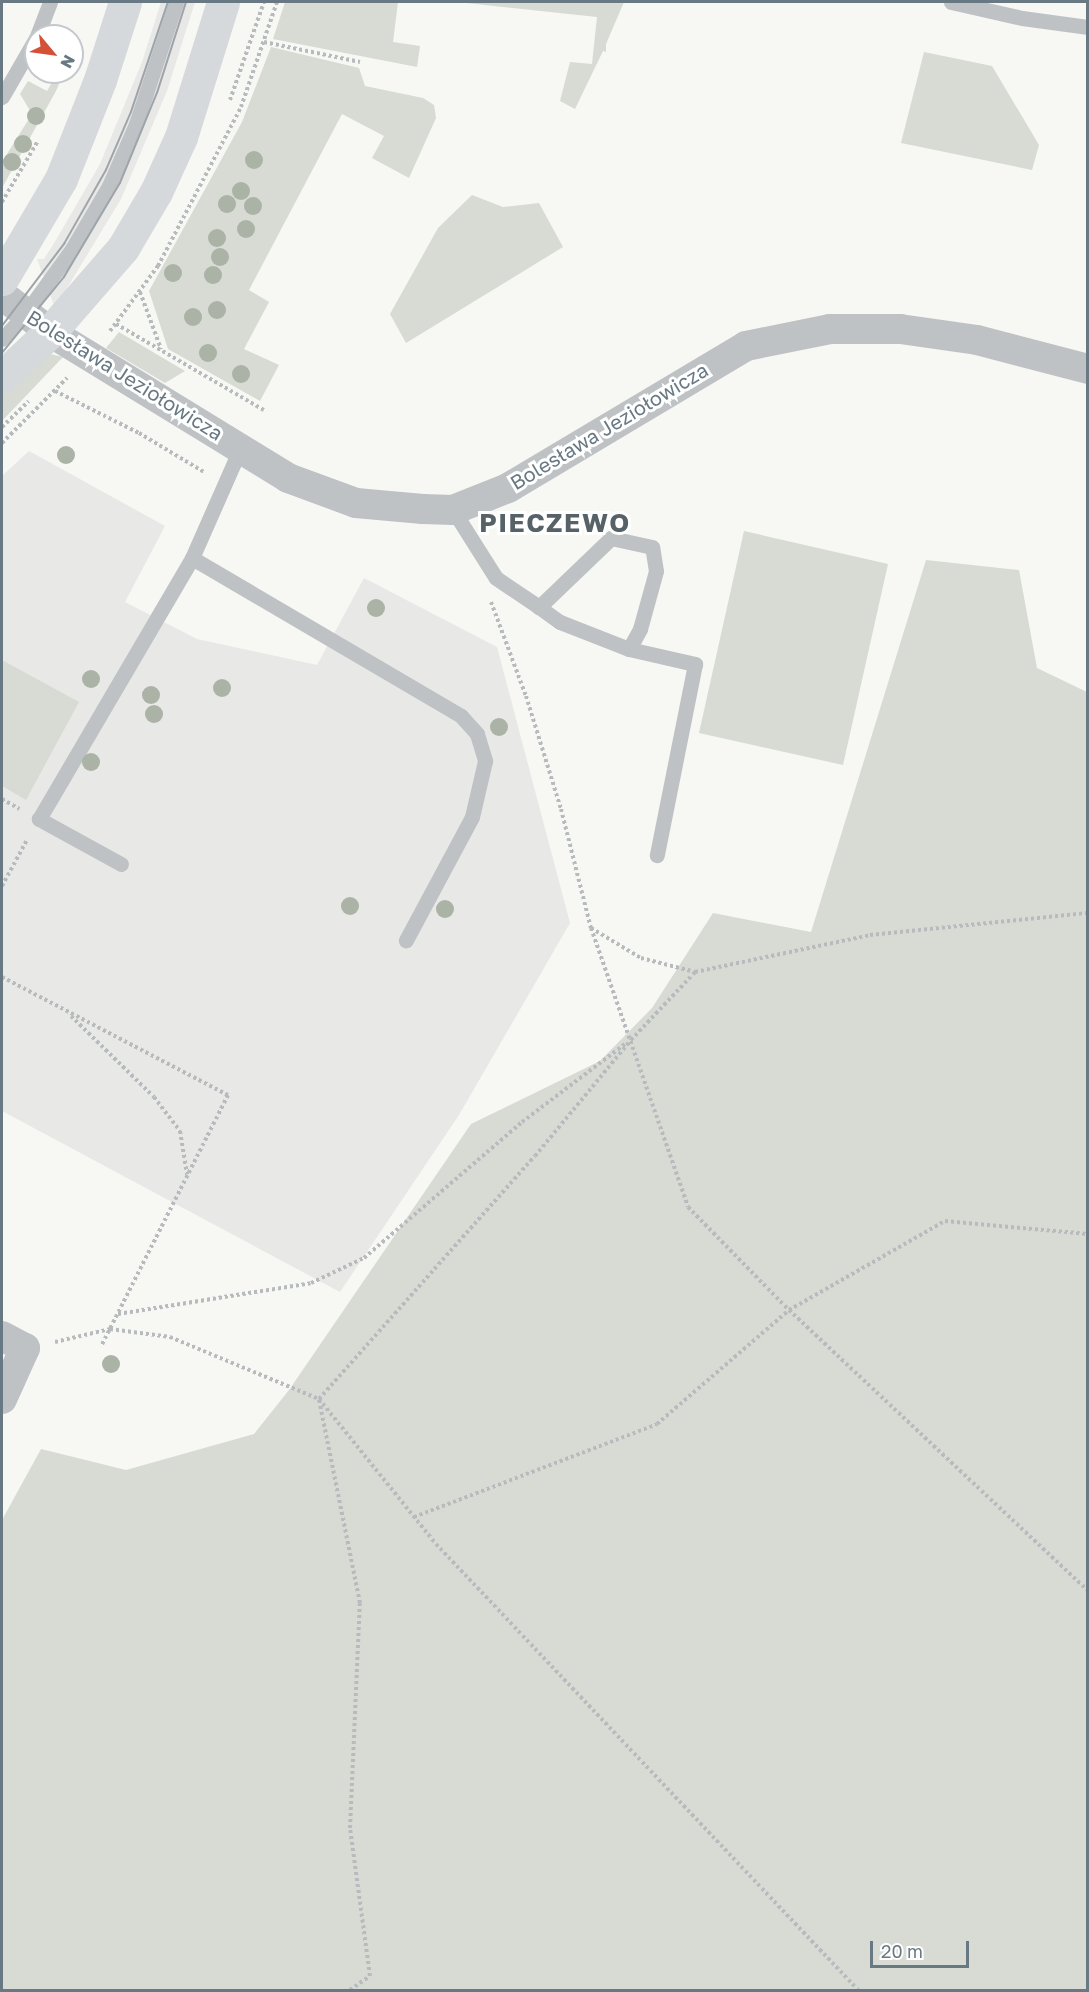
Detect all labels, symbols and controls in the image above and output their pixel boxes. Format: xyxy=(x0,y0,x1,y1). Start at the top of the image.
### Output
north arrow xyxy=(24,24,84,84)
text: N xyxy=(56,52,80,72)
street label: Bolesława Jeziołowicza xyxy=(23,305,227,445)
street label: Bolesława Jeziołowicza xyxy=(506,357,712,495)
district label: PIECZEWO xyxy=(479,507,631,539)
scale bar xyxy=(873,1929,972,1967)
text: 20 m xyxy=(881,1940,923,1962)

